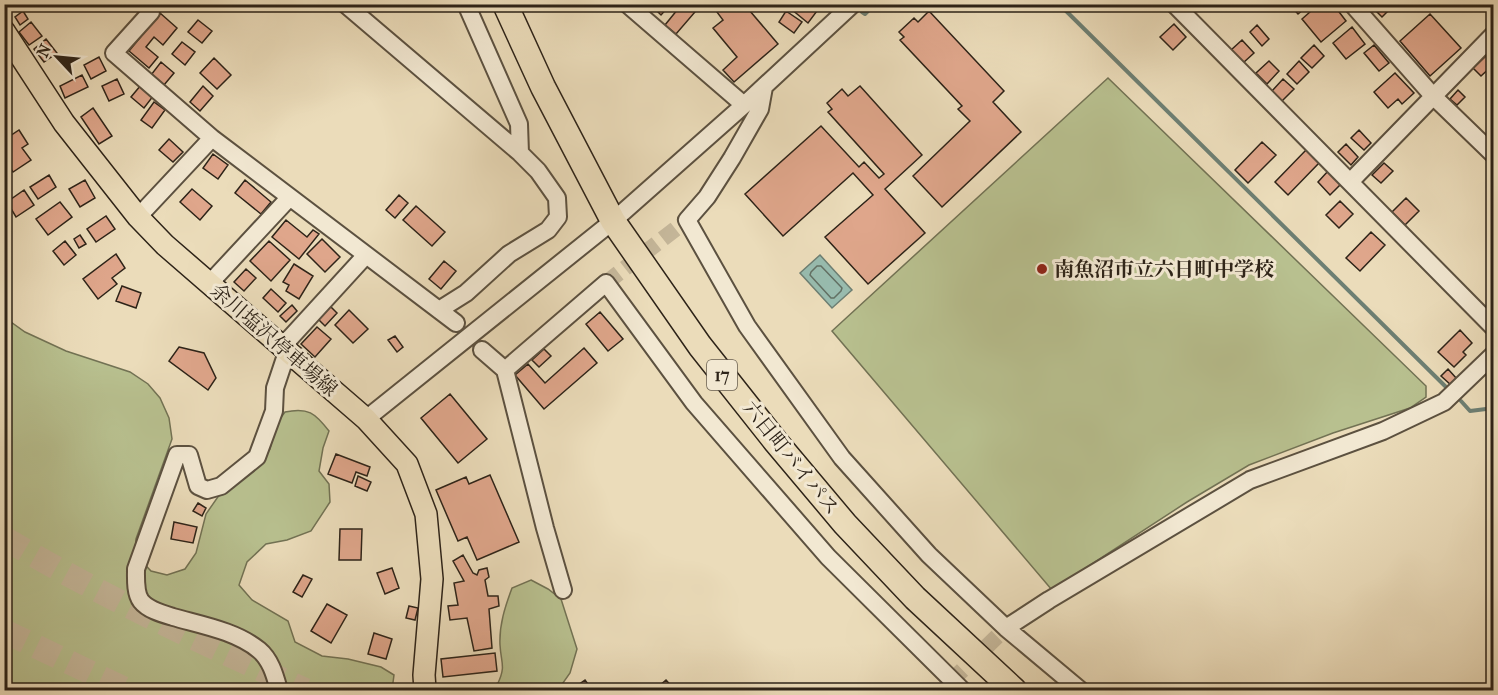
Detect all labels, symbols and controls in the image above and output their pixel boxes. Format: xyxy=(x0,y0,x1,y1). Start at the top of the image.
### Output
north arrow xyxy=(27,27,87,87)
text: N xyxy=(33,40,56,60)
place label: 南魚沼市立六日町中学校 xyxy=(1054,258,1274,281)
marker: 南魚沼市立六日町中学校 xyxy=(1035,262,1049,276)
street label: 余川塩沢停車場線 xyxy=(206,279,342,401)
road number: 17 xyxy=(707,360,737,390)
street label: 六日町バイパス xyxy=(738,397,844,519)

